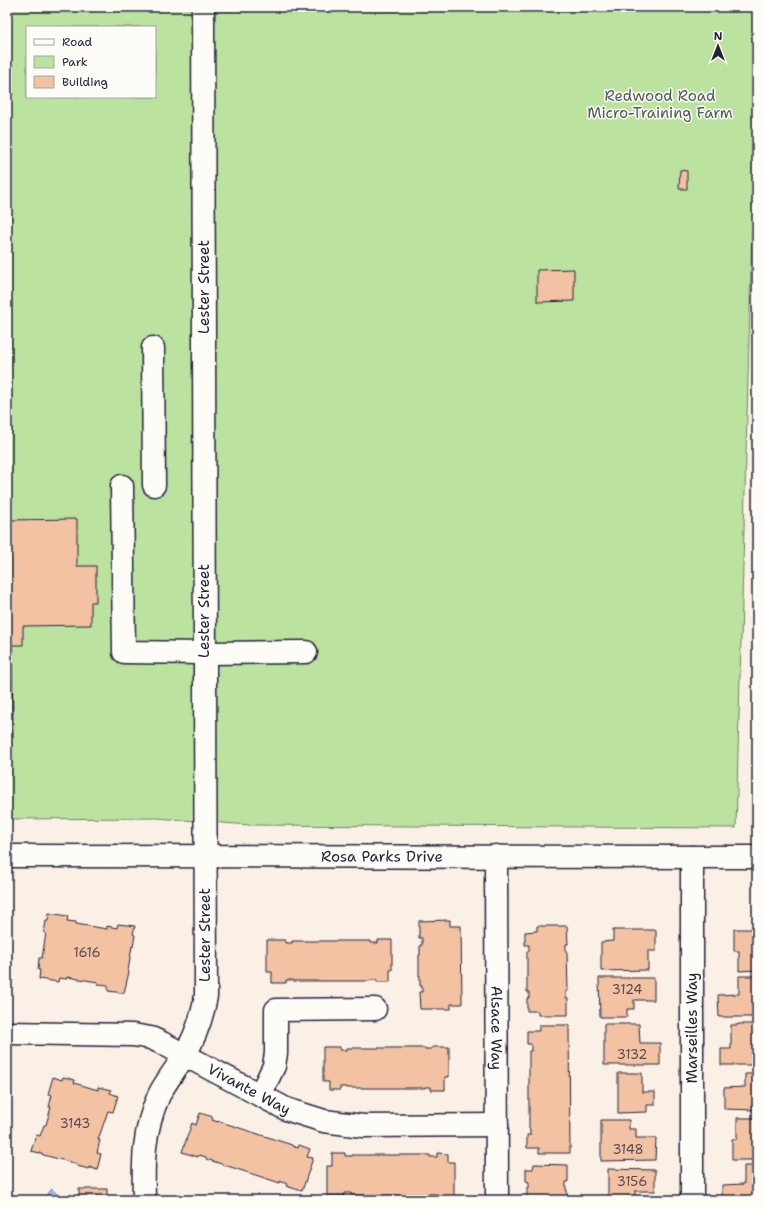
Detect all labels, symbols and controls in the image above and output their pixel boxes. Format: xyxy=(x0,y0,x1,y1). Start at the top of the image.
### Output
legend xyxy=(26,26,156,98)
north arrow xyxy=(698,26,738,66)
text: N xyxy=(714,29,723,44)
text: Road xyxy=(62,34,93,50)
text: Park xyxy=(62,54,88,70)
text: Building xyxy=(62,74,108,90)
park label: Redwood Road Micro-Training Farm xyxy=(587,86,733,123)
street label: Lester Street xyxy=(194,240,214,334)
street label: Lester Street xyxy=(194,564,214,658)
street label: Rosa Parks Drive xyxy=(321,846,443,867)
street label: Lester Street xyxy=(195,888,215,982)
house number: 1616 xyxy=(73,944,101,961)
street label: Marseilles Way xyxy=(682,973,702,1083)
house number: 3124 xyxy=(612,981,642,998)
street label: Alsace Way xyxy=(486,986,507,1070)
house number: 3132 xyxy=(617,1046,647,1063)
street label: Vivante Way xyxy=(204,1059,294,1120)
house number: 3143 xyxy=(60,1115,90,1132)
house number: 3148 xyxy=(612,1141,644,1158)
house number: 3156 xyxy=(617,1173,647,1190)

